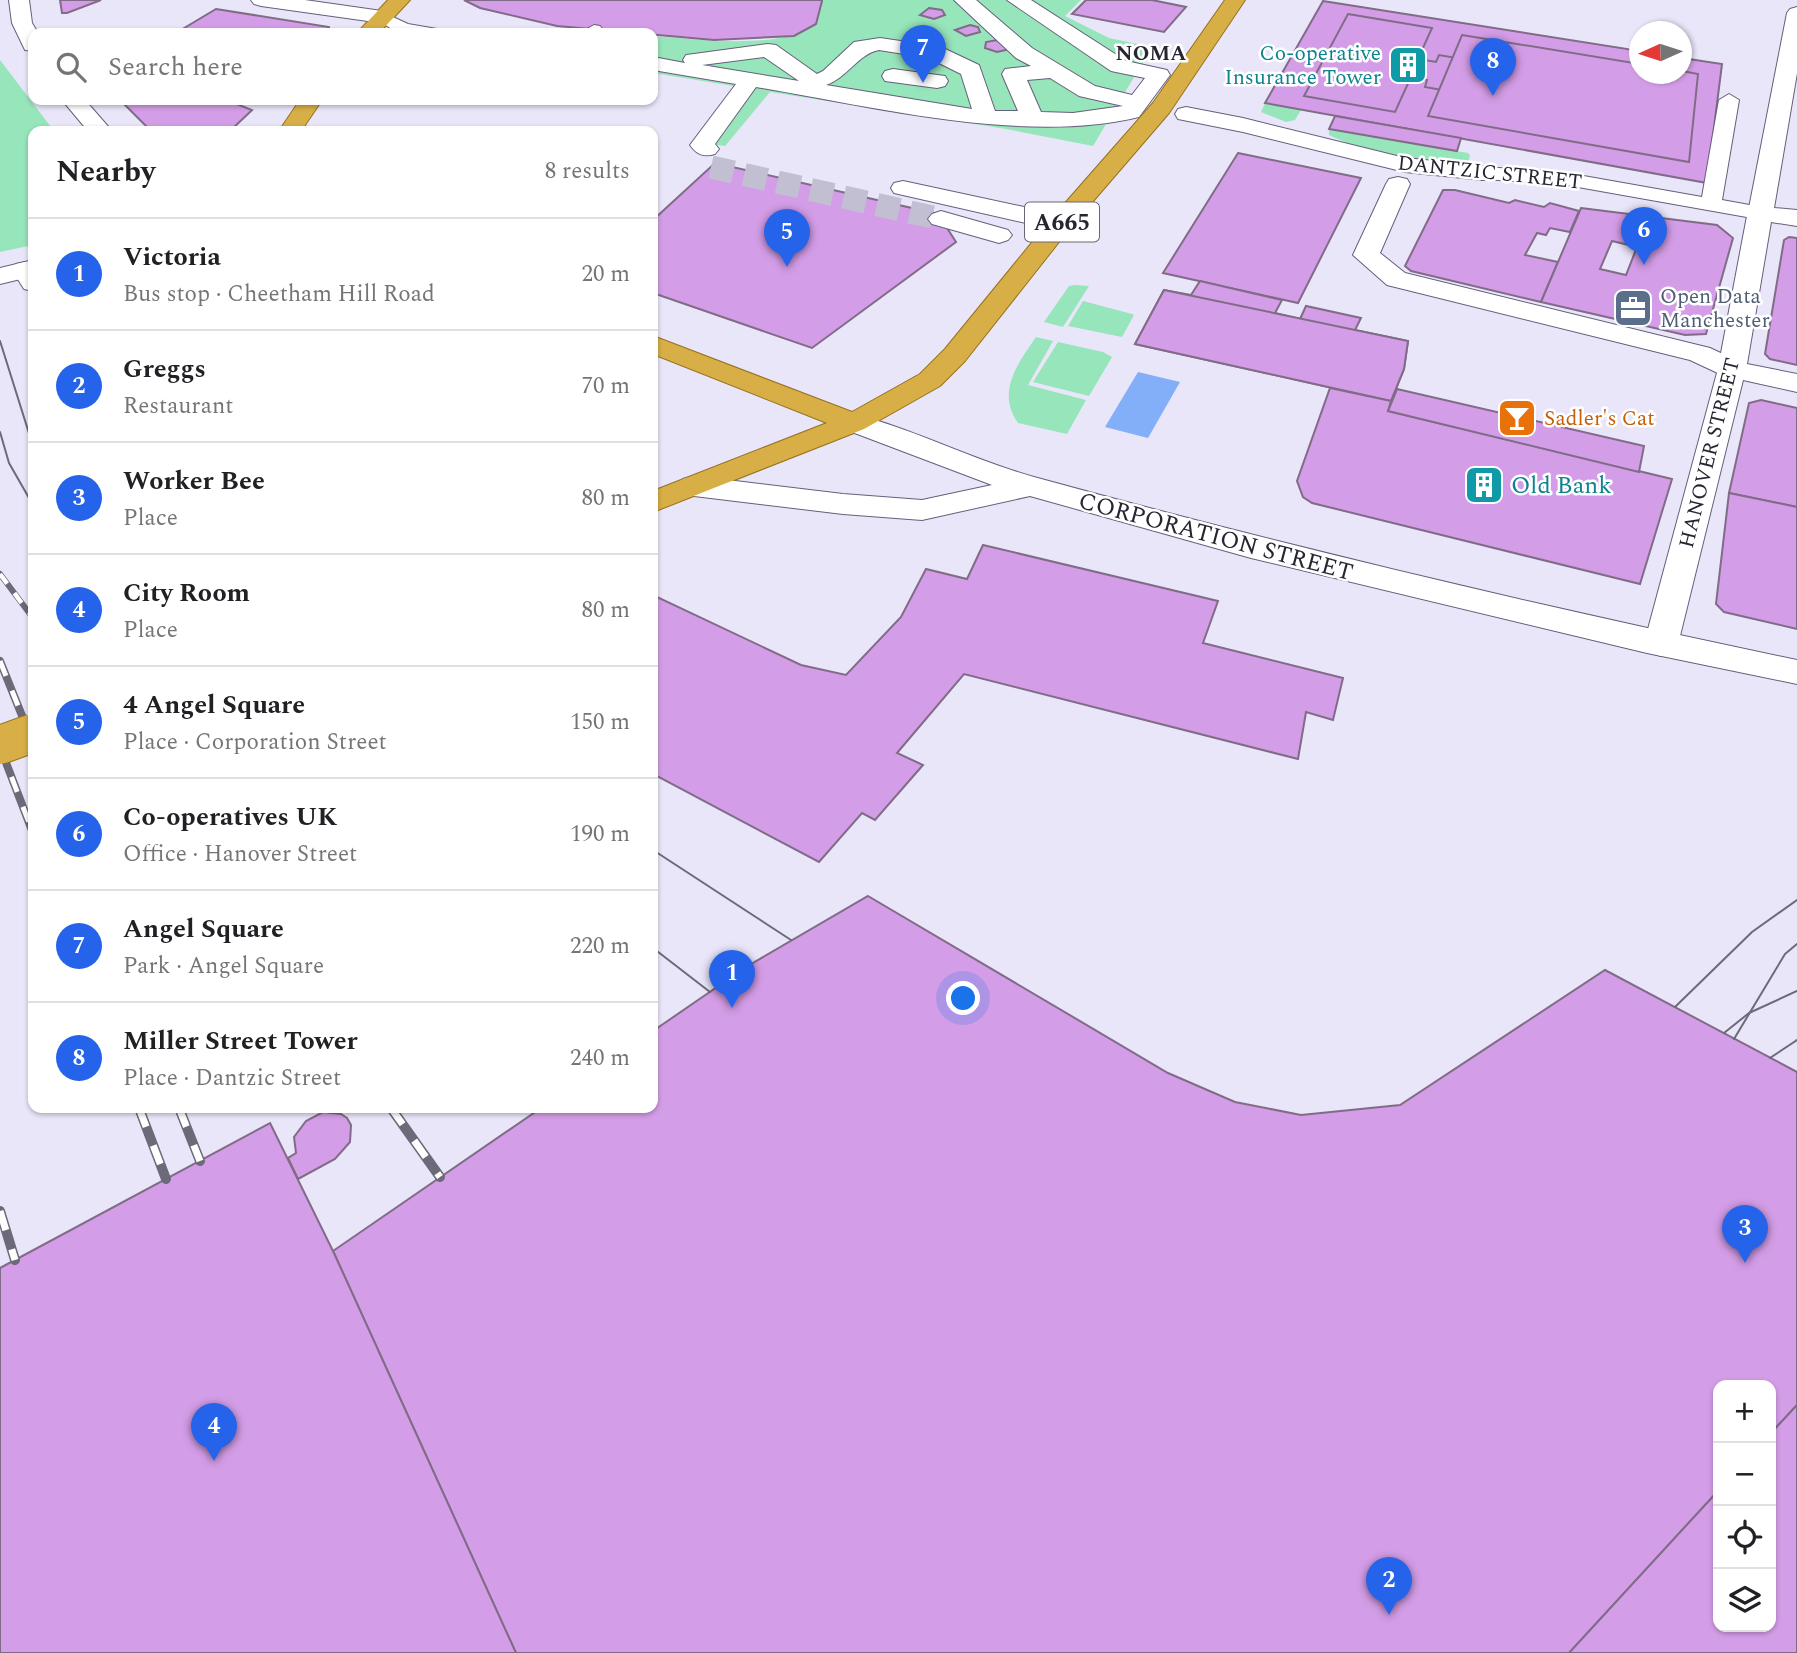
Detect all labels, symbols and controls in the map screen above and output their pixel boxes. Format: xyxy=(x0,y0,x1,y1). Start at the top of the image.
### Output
north arrow xyxy=(1629,21,1692,84)
pin: 7 xyxy=(900,25,946,83)
search box xyxy=(28,28,658,105)
district label: NOMA xyxy=(1116,38,1186,70)
place label: Co-operative Insurance Tower xyxy=(1224,38,1381,94)
pin: 8 xyxy=(1470,38,1516,96)
building icon: Co-operative Insurance Tower xyxy=(1387,44,1429,86)
text: Search here xyxy=(108,47,243,87)
icon: search xyxy=(52,48,90,86)
street label: DANTZIC STREET xyxy=(1396,147,1584,199)
text: Nearby xyxy=(56,149,155,195)
text: 8 results xyxy=(545,154,630,189)
road number: A665 xyxy=(1025,202,1099,242)
pin: 6 xyxy=(1621,207,1667,265)
pin: 5 xyxy=(764,209,810,267)
text: Victoria xyxy=(123,237,221,277)
text: 1 xyxy=(73,257,85,292)
text: 20 m xyxy=(581,257,630,292)
text: Bus stop · Cheetham Hill Road xyxy=(123,277,435,312)
place label: Open Data Manchester xyxy=(1660,281,1770,337)
office icon: Open Data Manchester xyxy=(1612,287,1654,329)
text: Greggs xyxy=(123,349,206,389)
street label: HANOVER STREET xyxy=(1671,355,1749,552)
text: 2 xyxy=(73,369,85,404)
text: 70 m xyxy=(581,369,630,404)
text: Restaurant xyxy=(123,389,233,424)
bar icon: Sadler's Cat xyxy=(1496,397,1538,439)
place label: Sadler's Cat xyxy=(1544,403,1655,435)
text: Worker Bee xyxy=(123,461,265,501)
building icon: Old Bank xyxy=(1463,464,1505,506)
place label: Old Bank xyxy=(1511,468,1612,504)
text: 3 xyxy=(73,481,85,516)
text: 80 m xyxy=(581,481,630,516)
street label: CORPORATION STREET xyxy=(1074,483,1357,591)
text: Place xyxy=(123,501,178,536)
text: City Room xyxy=(123,573,250,613)
text: 4 xyxy=(73,593,85,628)
text: 80 m xyxy=(581,593,630,628)
text: Place xyxy=(123,613,178,648)
text: 4 Angel Square xyxy=(123,685,305,725)
text: 5 xyxy=(73,705,85,740)
text: 150 m xyxy=(570,705,630,740)
text: Place · Corporation Street xyxy=(123,725,387,760)
text: Co-operatives UK xyxy=(123,797,337,837)
text: 6 xyxy=(73,817,85,852)
text: 190 m xyxy=(570,817,630,852)
text: Office · Hanover Street xyxy=(123,837,357,872)
text: Angel Square xyxy=(123,909,284,949)
text: 7 xyxy=(73,929,85,964)
text: 220 m xyxy=(570,929,630,964)
text: Park · Angel Square xyxy=(123,949,324,984)
pin: 1 xyxy=(709,950,755,1008)
your location xyxy=(946,981,980,1015)
text: Miller Street Tower xyxy=(123,1021,358,1061)
text: 8 xyxy=(73,1041,85,1076)
text: 240 m xyxy=(570,1041,630,1076)
text: Place · Dantzic Street xyxy=(123,1061,341,1096)
pin: 3 xyxy=(1722,1205,1768,1263)
map controls xyxy=(1713,1380,1776,1632)
button: + xyxy=(1713,1380,1776,1443)
pin: 4 xyxy=(191,1403,237,1461)
button: − xyxy=(1713,1443,1776,1506)
button: locate xyxy=(1713,1506,1776,1569)
pin: 2 xyxy=(1366,1557,1412,1615)
button: layers xyxy=(1713,1569,1776,1632)

